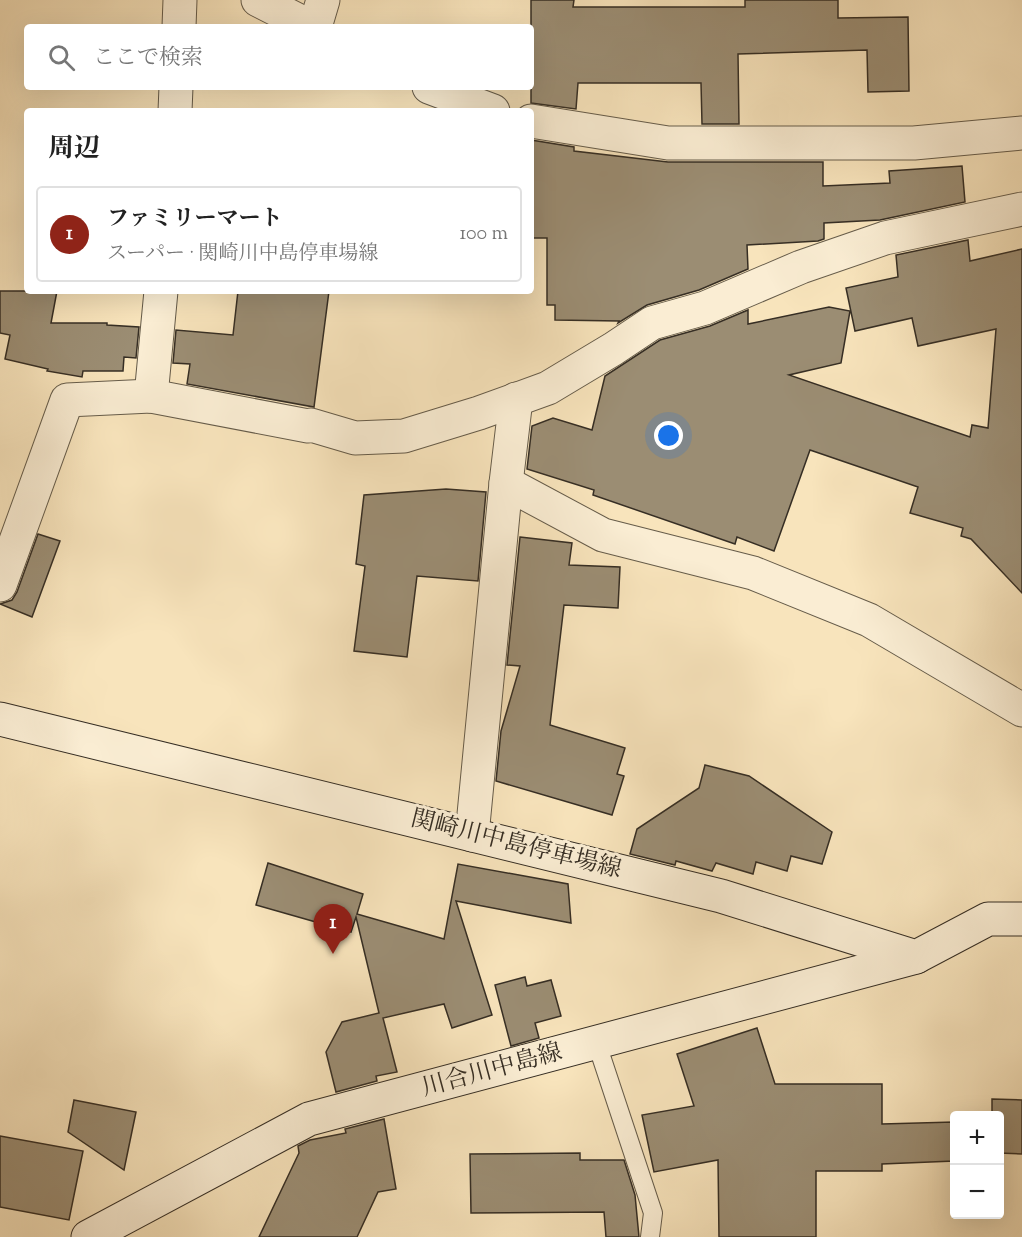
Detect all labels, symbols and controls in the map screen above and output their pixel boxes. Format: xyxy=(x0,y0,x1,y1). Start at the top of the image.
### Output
search box xyxy=(24,24,534,90)
icon: search xyxy=(45,41,78,74)
text: ここで検索 xyxy=(93,43,203,75)
text: 周辺 xyxy=(48,131,100,168)
text: ファミリーマート xyxy=(107,204,283,236)
text: 1 xyxy=(66,220,73,249)
text: 100 m xyxy=(459,220,508,249)
text: スーパー · 関崎川中島停車場線 xyxy=(107,240,379,269)
your location xyxy=(654,421,683,450)
street label: 関崎川中島停車場線 xyxy=(407,802,625,888)
pin: 1 xyxy=(314,904,352,954)
street label: 川合川中島線 xyxy=(418,1036,566,1106)
map controls xyxy=(950,1111,1004,1219)
button: + xyxy=(950,1111,1004,1165)
button: − xyxy=(950,1165,1004,1219)

